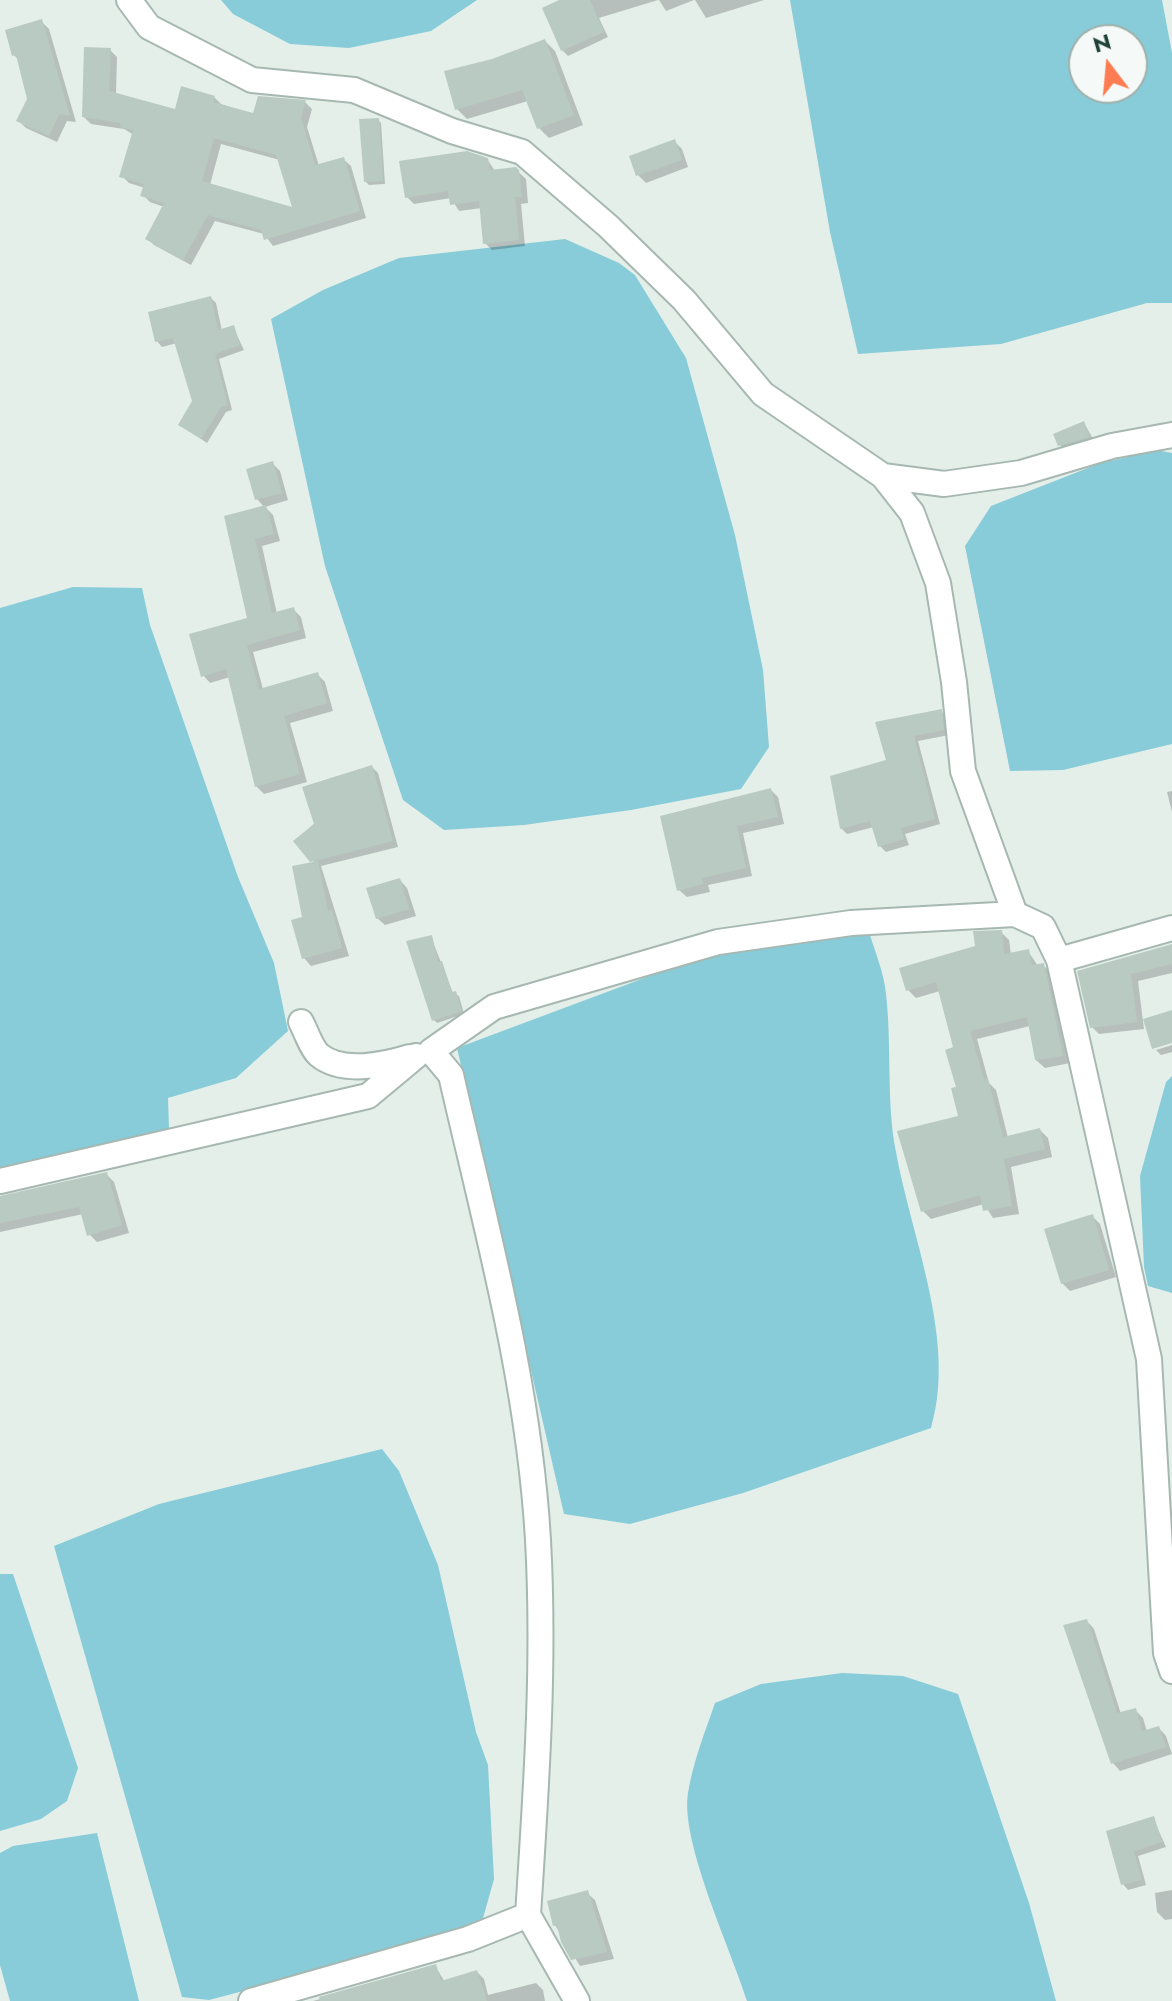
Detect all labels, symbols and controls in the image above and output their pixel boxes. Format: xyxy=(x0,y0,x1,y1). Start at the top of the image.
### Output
north arrow xyxy=(1068,24,1148,104)
text: N xyxy=(1089,25,1115,61)

